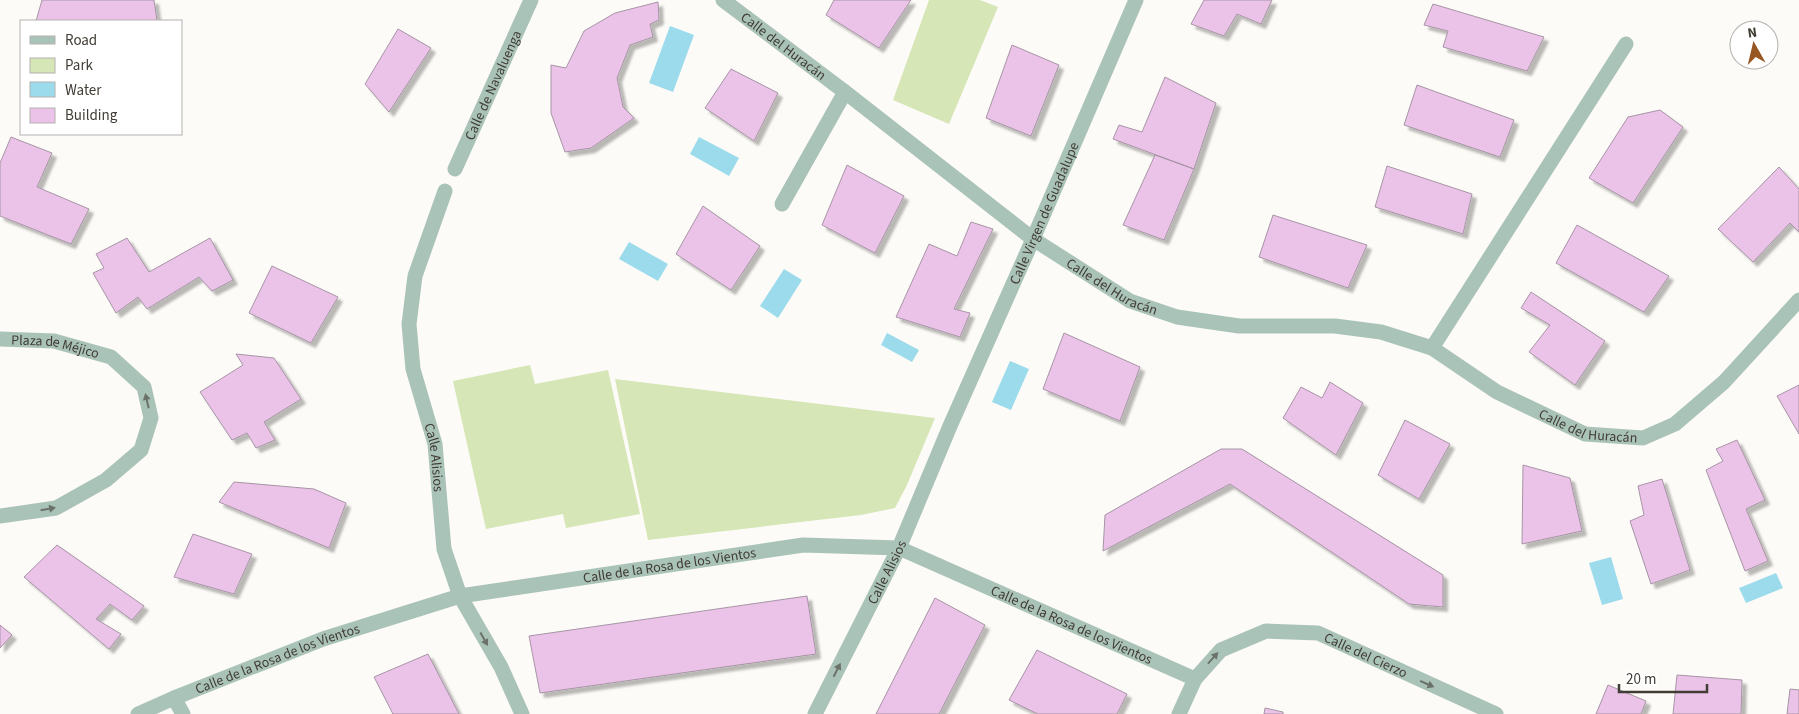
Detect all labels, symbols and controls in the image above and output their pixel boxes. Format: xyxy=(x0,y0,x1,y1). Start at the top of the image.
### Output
street label: Calle del Huracán xyxy=(736,8,830,85)
legend xyxy=(20,20,182,135)
north arrow xyxy=(1729,20,1779,70)
text: N xyxy=(1746,23,1758,44)
street label: Calle de Navaluenga xyxy=(460,27,527,144)
text: Road xyxy=(65,30,97,51)
text: Park xyxy=(65,55,94,76)
text: Water xyxy=(65,80,102,101)
text: Building xyxy=(65,105,118,126)
street label: Calle Virgen de Guadalupe xyxy=(1005,139,1085,288)
street label: Calle del Huracán xyxy=(1062,254,1160,321)
street label: Plaza de Méjico xyxy=(11,330,101,364)
one-way arrow xyxy=(143,393,151,408)
street label: Calle del Huracán xyxy=(1535,404,1638,449)
street label: Calle Alisios xyxy=(418,421,448,493)
one-way arrow xyxy=(41,505,57,513)
street label: Calle Alisios xyxy=(863,537,912,608)
street label: Calle de la Rosa de los Vientos xyxy=(582,543,758,589)
street label: Calle de la Rosa de los Vientos xyxy=(987,581,1155,670)
street label: Calle de la Rosa de los Vientos xyxy=(192,619,362,700)
street label: Calle del Cierzo xyxy=(1321,628,1411,683)
one-way arrow xyxy=(480,632,489,645)
one-way arrow xyxy=(1207,653,1219,665)
scale bar xyxy=(1619,662,1706,694)
one-way arrow xyxy=(833,663,841,678)
text: 20 m xyxy=(1626,669,1656,690)
one-way arrow xyxy=(1420,680,1434,688)

